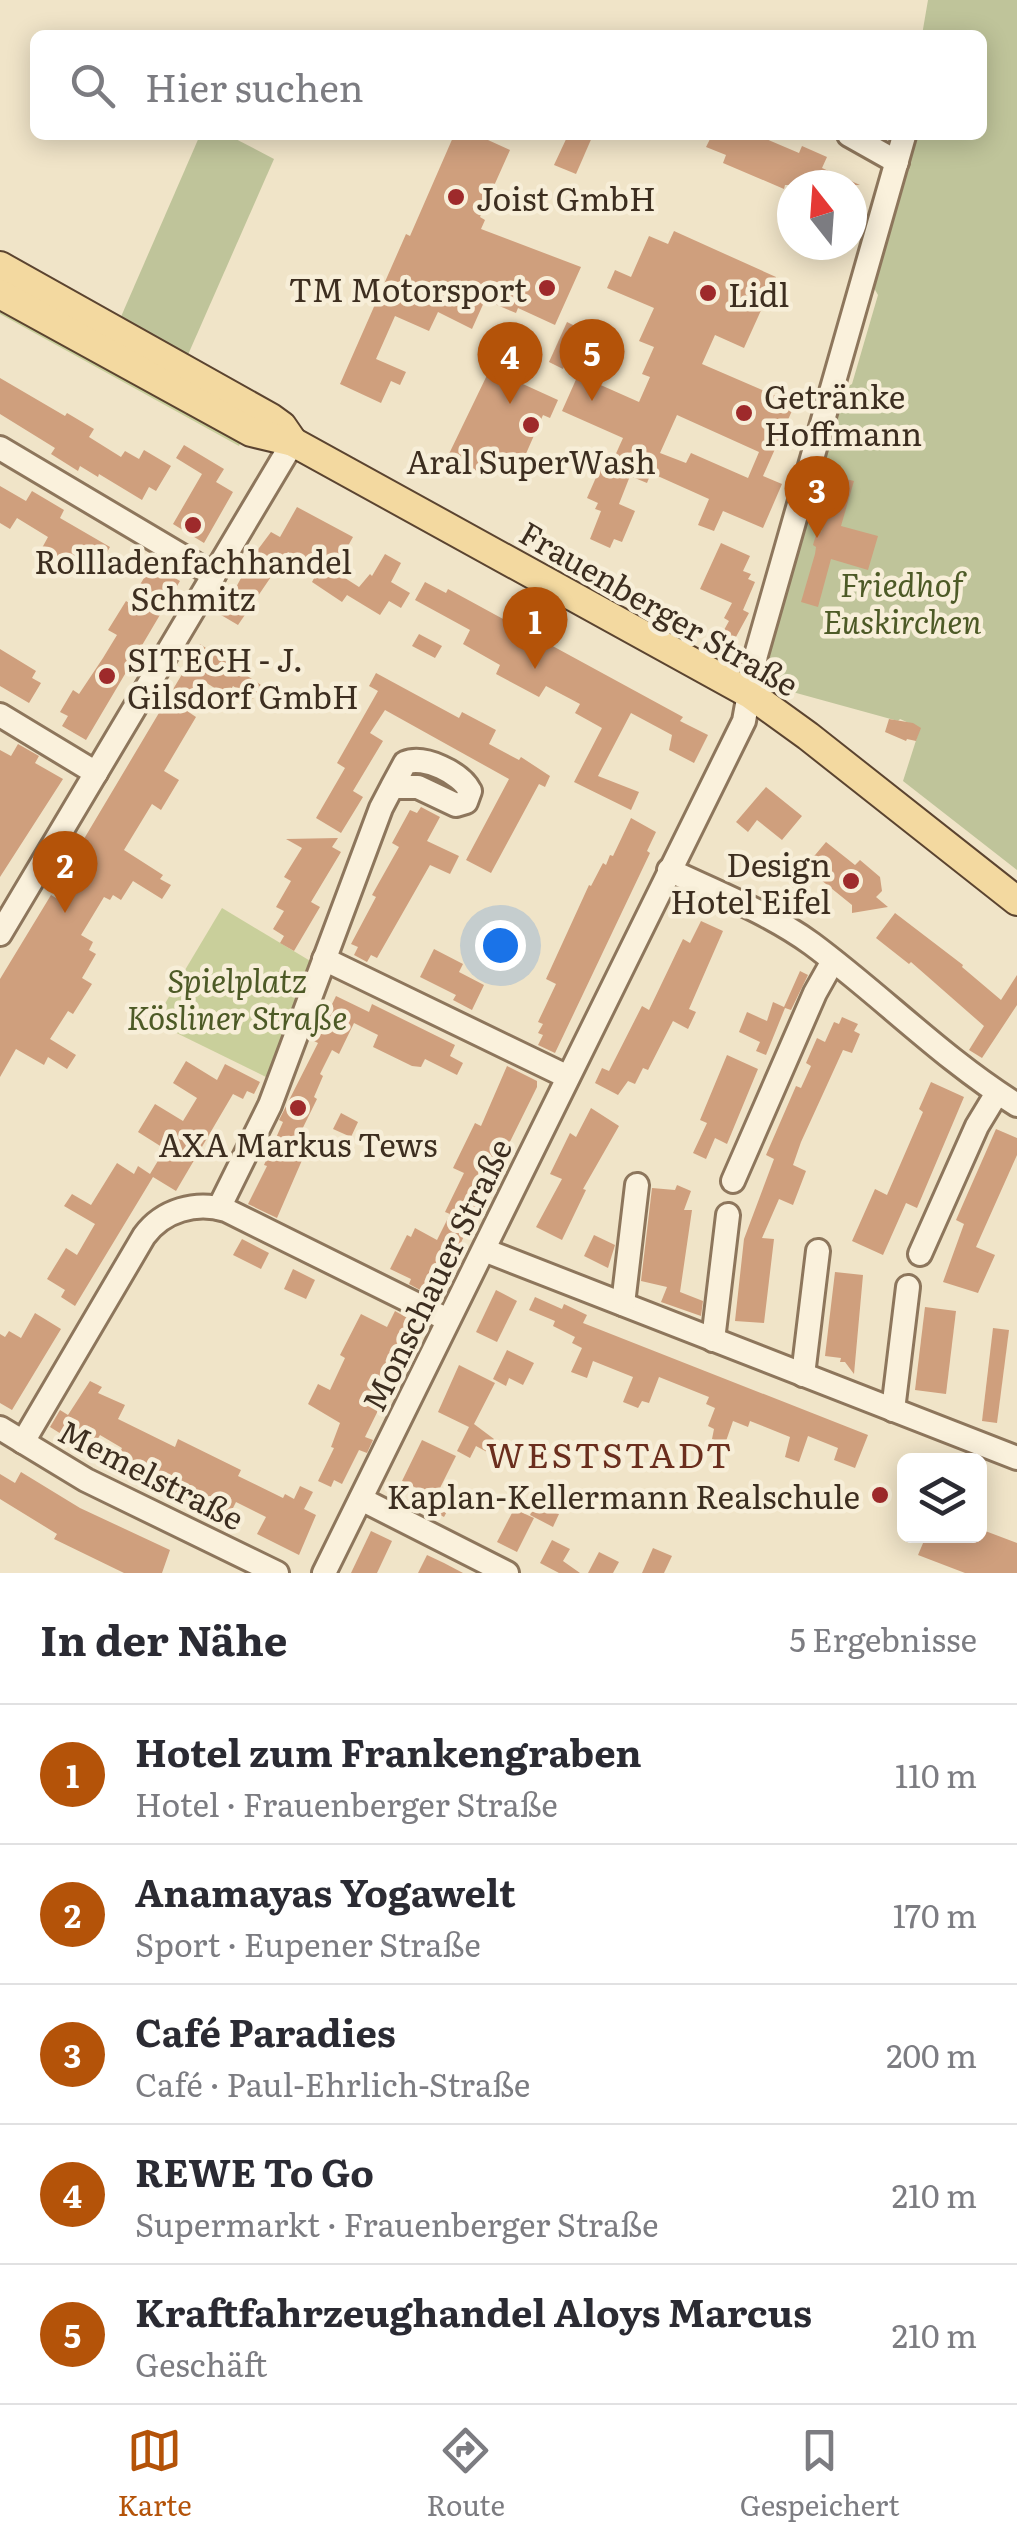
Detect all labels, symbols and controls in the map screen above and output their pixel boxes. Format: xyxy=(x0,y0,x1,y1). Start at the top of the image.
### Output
search box xyxy=(30,30,987,140)
text: Hier suchen xyxy=(145,57,364,114)
icon: search xyxy=(65,58,120,113)
north arrow xyxy=(777,170,867,260)
place label: Joist GmbH xyxy=(476,173,656,221)
marker: Joist GmbH xyxy=(445,186,467,208)
place label: TM Motorsport xyxy=(289,264,527,312)
place label: Lidl xyxy=(728,269,789,317)
marker: TM Motorsport xyxy=(536,277,558,299)
marker: Lidl xyxy=(697,282,719,304)
pin: 5 xyxy=(560,318,624,401)
pin: 4 xyxy=(478,322,542,404)
place label: Getränke Hoffmann xyxy=(764,371,922,456)
marker: Getränke Hoffmann xyxy=(733,402,755,424)
marker: Aral SuperWash xyxy=(520,414,542,436)
place label: Aral SuperWash xyxy=(406,436,656,484)
pin: 3 xyxy=(784,456,850,538)
street label: Frauenberger Straße xyxy=(512,507,808,707)
marker: Rollladenfachhandel Schmitz xyxy=(182,514,204,536)
place label: Rollladenfachhandel Schmitz xyxy=(34,536,352,621)
park label: Friedhof Euskirchen xyxy=(822,559,982,644)
pin: 1 xyxy=(502,586,568,669)
place label: SITECH - J. Gilsdorf GmbH xyxy=(127,634,359,719)
marker: SITECH - J. Gilsdorf GmbH xyxy=(96,665,118,687)
pin: 2 xyxy=(32,830,98,913)
place label: Design Hotel Eifel xyxy=(670,839,831,924)
marker: Design Hotel Eifel xyxy=(840,870,862,892)
your location xyxy=(475,920,526,971)
park label: Spielplatz Kösliner Straße xyxy=(127,955,347,1040)
marker: AXA Markus Tews xyxy=(287,1097,309,1119)
place label: AXA Markus Tews xyxy=(159,1119,437,1167)
street label: Monschauer Straße xyxy=(348,1129,522,1419)
street label: Memelstraße xyxy=(51,1406,253,1540)
district label: WESTSTADT xyxy=(486,1427,734,1479)
map controls xyxy=(897,1453,987,1543)
button: layers xyxy=(897,1453,987,1543)
place label: Kaplan-Kellermann Realschule xyxy=(387,1471,860,1519)
marker: Kaplan-Kellermann Realschule xyxy=(869,1484,891,1506)
text: In der Nähe xyxy=(40,1607,288,1669)
text: 5 Ergebnisse xyxy=(789,1614,977,1662)
text: Hotel zum Frankengraben xyxy=(135,1722,642,1779)
text: 1 xyxy=(66,1750,79,1798)
text: 110 m xyxy=(895,1750,977,1798)
text: Hotel · Frauenberger Straße xyxy=(135,1779,558,1827)
text: Anamayas Yogawelt xyxy=(135,1862,516,1919)
text: 2 xyxy=(64,1890,81,1938)
text: 170 m xyxy=(893,1890,977,1938)
text: Sport · Eupener Straße xyxy=(135,1919,481,1967)
text: Café Paradies xyxy=(135,2002,396,2059)
text: 3 xyxy=(64,2030,81,2078)
text: 200 m xyxy=(886,2030,977,2078)
text: Café · Paul-Ehrlich-Straße xyxy=(135,2059,530,2107)
text: REWE To Go xyxy=(135,2142,374,2199)
text: 4 xyxy=(63,2170,82,2218)
text: 210 m xyxy=(892,2170,977,2218)
text: Supermarkt · Frauenberger Straße xyxy=(135,2199,659,2247)
text: Kraftfahrzeughandel Aloys Marcus xyxy=(135,2282,812,2339)
text: 5 xyxy=(64,2310,81,2358)
text: 210 m xyxy=(892,2310,977,2358)
text: Geschäft xyxy=(135,2339,267,2387)
tab: Karte xyxy=(117,2423,192,2525)
tab: Route xyxy=(427,2423,505,2525)
tab: Gespeichert xyxy=(740,2423,900,2525)

